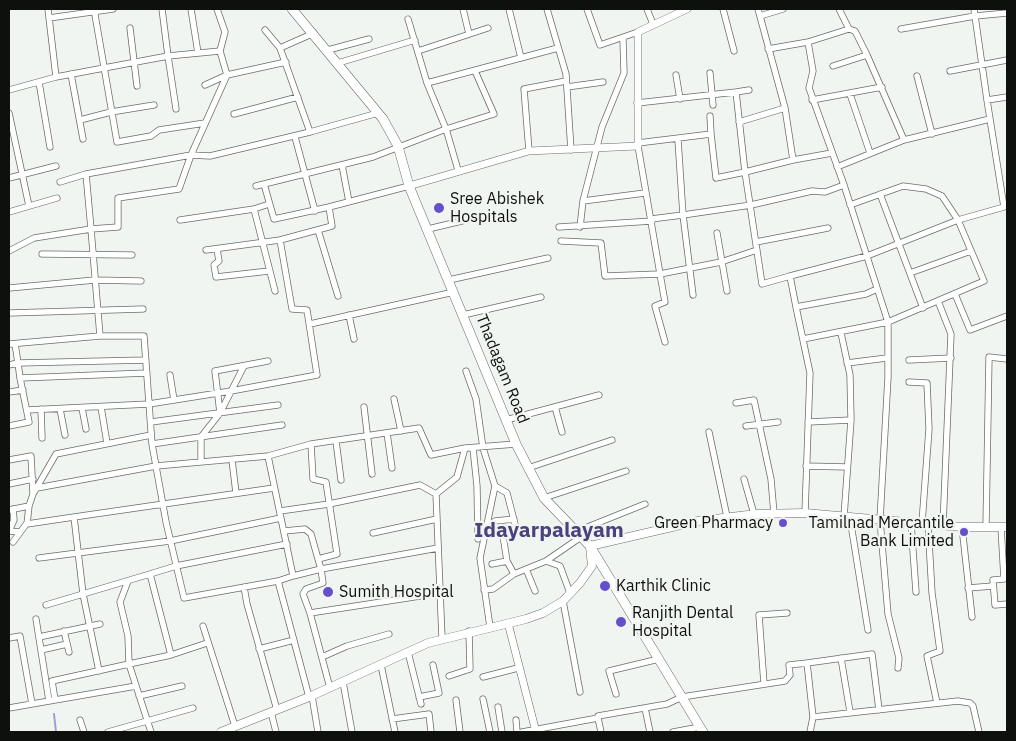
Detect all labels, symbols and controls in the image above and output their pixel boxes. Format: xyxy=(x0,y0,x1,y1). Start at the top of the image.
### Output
place label: Sree Abishek Hospitals xyxy=(450,189,544,227)
marker: Sree Abishek Hospitals xyxy=(432,201,446,215)
street label: Thadagam Road xyxy=(471,312,533,426)
place label: Green Pharmacy xyxy=(654,513,773,533)
place label: Tamilnad Mercantile Bank Limited xyxy=(808,513,954,551)
marker: Green Pharmacy xyxy=(777,517,789,529)
district label: Idayarpalayam xyxy=(474,518,624,544)
marker: Tamilnad Mercantile Bank Limited xyxy=(958,526,970,538)
place label: Karthik Clinic xyxy=(616,576,711,596)
marker: Karthik Clinic xyxy=(598,579,612,593)
place label: Sumith Hospital xyxy=(339,582,454,602)
marker: Sumith Hospital xyxy=(321,585,335,599)
place label: Ranjith Dental Hospital xyxy=(632,603,733,641)
marker: Ranjith Dental Hospital xyxy=(614,615,628,629)

